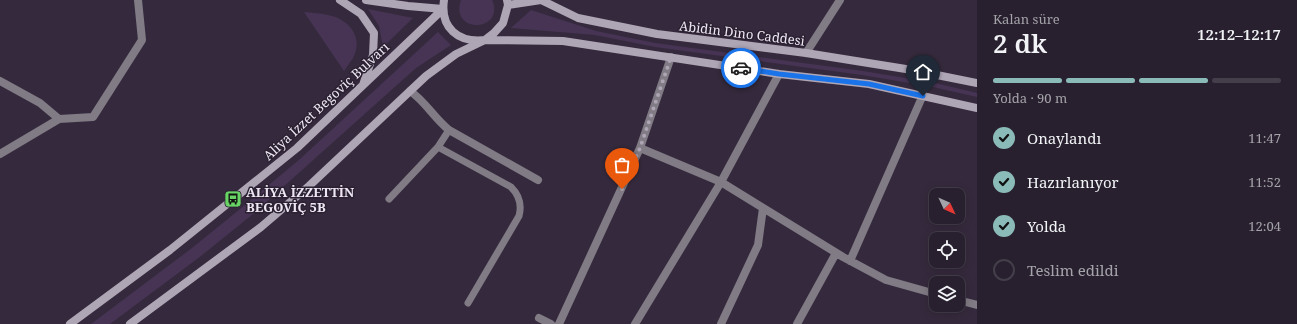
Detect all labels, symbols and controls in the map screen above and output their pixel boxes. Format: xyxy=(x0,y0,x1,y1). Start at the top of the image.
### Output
text: Kalan süre xyxy=(993,10,1060,28)
street label: Abidin Dino Caddesi xyxy=(678,16,806,50)
text: 12:12–12:17 xyxy=(1197,24,1281,44)
text: 2 dk xyxy=(993,25,1047,61)
street label: Aliya İzzet Begoviç Bulvarı xyxy=(259,38,393,164)
courier xyxy=(721,48,761,88)
pin xyxy=(906,55,940,96)
icon: car xyxy=(730,57,752,79)
icon: home xyxy=(912,61,934,83)
text: Yolda · 90 m xyxy=(993,89,1067,107)
icon: check xyxy=(993,127,1015,149)
text: Onaylandı xyxy=(1027,128,1101,148)
text: 11:47 xyxy=(1248,129,1281,147)
pin xyxy=(605,148,639,189)
icon: bag xyxy=(611,154,633,176)
icon: check xyxy=(993,171,1015,193)
text: Hazırlanıyor xyxy=(1027,172,1119,192)
text: 11:52 xyxy=(1248,173,1281,191)
place label: ALİYA İZZETTİN BEGOVİÇ 5B xyxy=(246,183,355,216)
north arrow xyxy=(929,188,965,224)
map controls xyxy=(929,188,965,312)
bus stop icon: ALİYA İZZETTİN BEGOVİÇ 5B xyxy=(223,189,243,209)
icon: check xyxy=(993,215,1015,237)
text: Yolda xyxy=(1027,216,1066,236)
text: 12:04 xyxy=(1248,217,1281,235)
button: locate xyxy=(929,232,965,268)
text: Teslim edildi xyxy=(1027,260,1118,280)
button: layers xyxy=(929,276,965,312)

